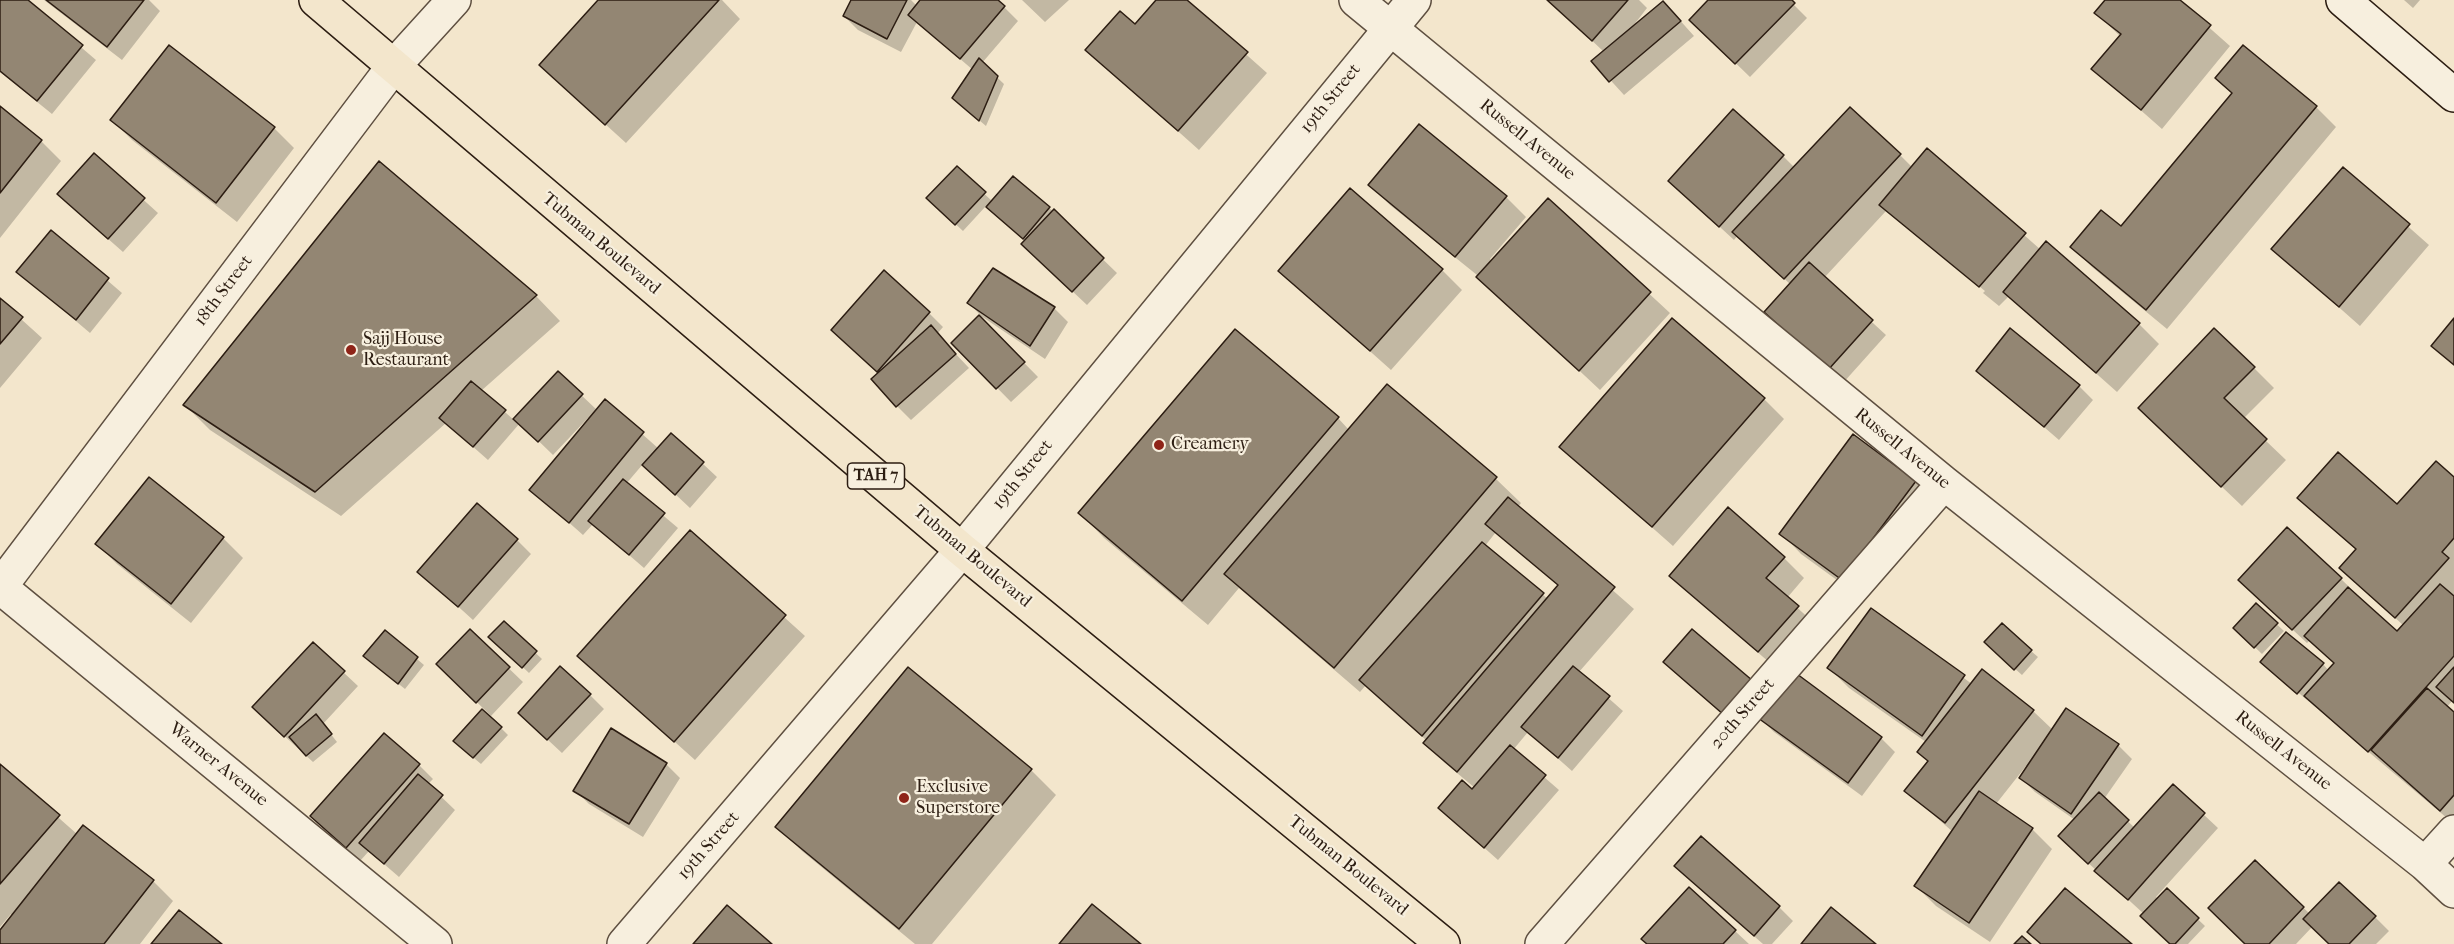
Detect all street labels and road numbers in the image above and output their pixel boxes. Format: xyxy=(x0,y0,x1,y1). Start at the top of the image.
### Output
street label: 19th Street xyxy=(1296,60,1366,138)
street label: Russell Avenue xyxy=(1475,95,1579,185)
street label: Tubman Boulevard xyxy=(538,188,664,300)
street label: 18th Street xyxy=(190,251,258,331)
street label: Russell Avenue xyxy=(1850,404,1954,494)
street label: 19th Street xyxy=(988,436,1058,514)
road number: TAH 7 xyxy=(848,463,904,489)
street label: Tubman Boulevard xyxy=(909,501,1035,613)
street label: 20th Street xyxy=(1706,674,1780,754)
street label: Russell Avenue xyxy=(2230,706,2336,796)
street label: Warner Avenue xyxy=(164,718,272,812)
street label: 19th Street xyxy=(673,807,745,885)
street label: Tubman Boulevard xyxy=(1284,811,1412,921)

